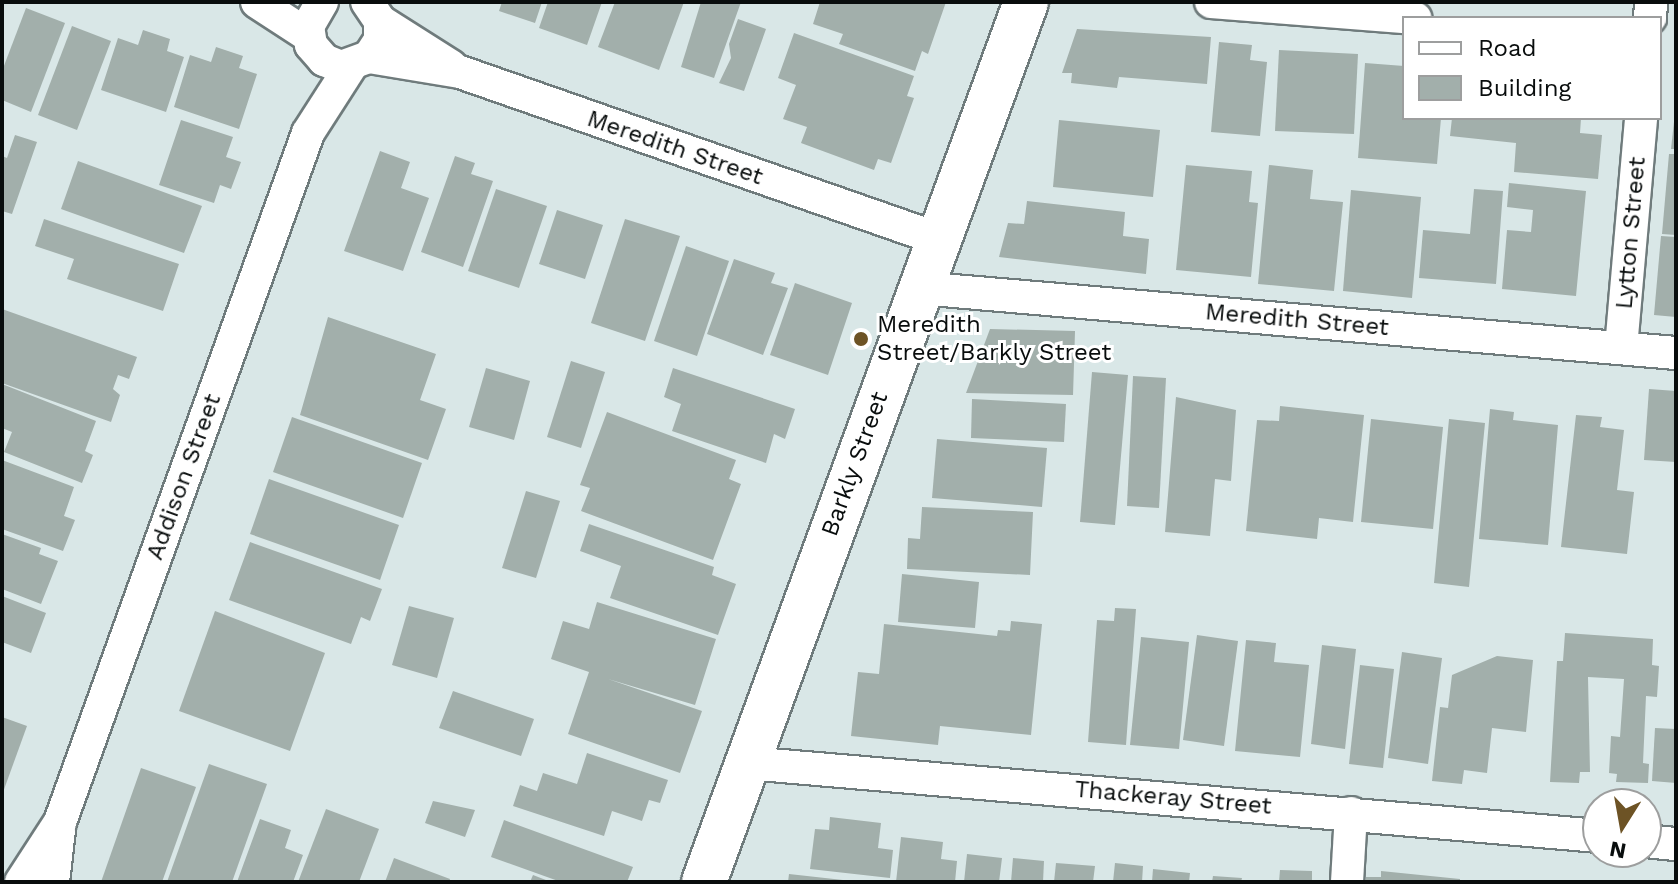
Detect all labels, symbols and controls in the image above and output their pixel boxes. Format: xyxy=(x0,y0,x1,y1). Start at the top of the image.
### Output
legend xyxy=(1402,16,1662,120)
text: Road xyxy=(1478,34,1537,62)
text: Building xyxy=(1478,74,1571,102)
street label: Meredith Street xyxy=(583,104,767,192)
street label: Lytton Street xyxy=(1610,156,1652,310)
street label: Meredith Street xyxy=(1204,298,1390,342)
place label: Meredith Street/Barkly Street xyxy=(877,311,1112,367)
marker: Meredith Street/Barkly Street xyxy=(852,330,870,348)
street label: Barkly Street xyxy=(815,388,895,540)
street label: Addison Street xyxy=(141,390,227,564)
street label: Thackeray Street xyxy=(1073,775,1273,821)
north arrow xyxy=(1582,788,1662,868)
text: N xyxy=(1607,836,1628,864)

